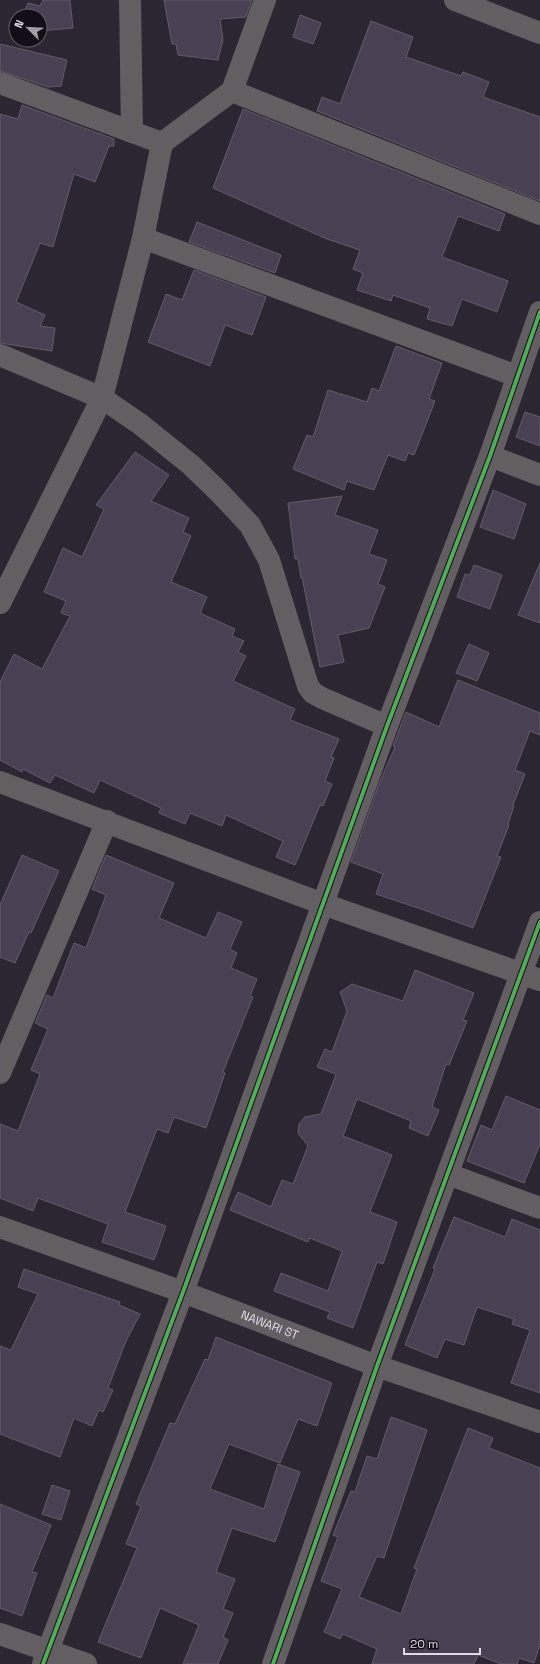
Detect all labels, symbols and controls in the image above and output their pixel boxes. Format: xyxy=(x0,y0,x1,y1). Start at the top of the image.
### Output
north arrow xyxy=(8,8,48,48)
text: N xyxy=(11,18,27,30)
street label: NAWARI ST xyxy=(239,1307,301,1343)
scale bar xyxy=(404,1630,480,1656)
text: 20 m xyxy=(410,1636,438,1652)

